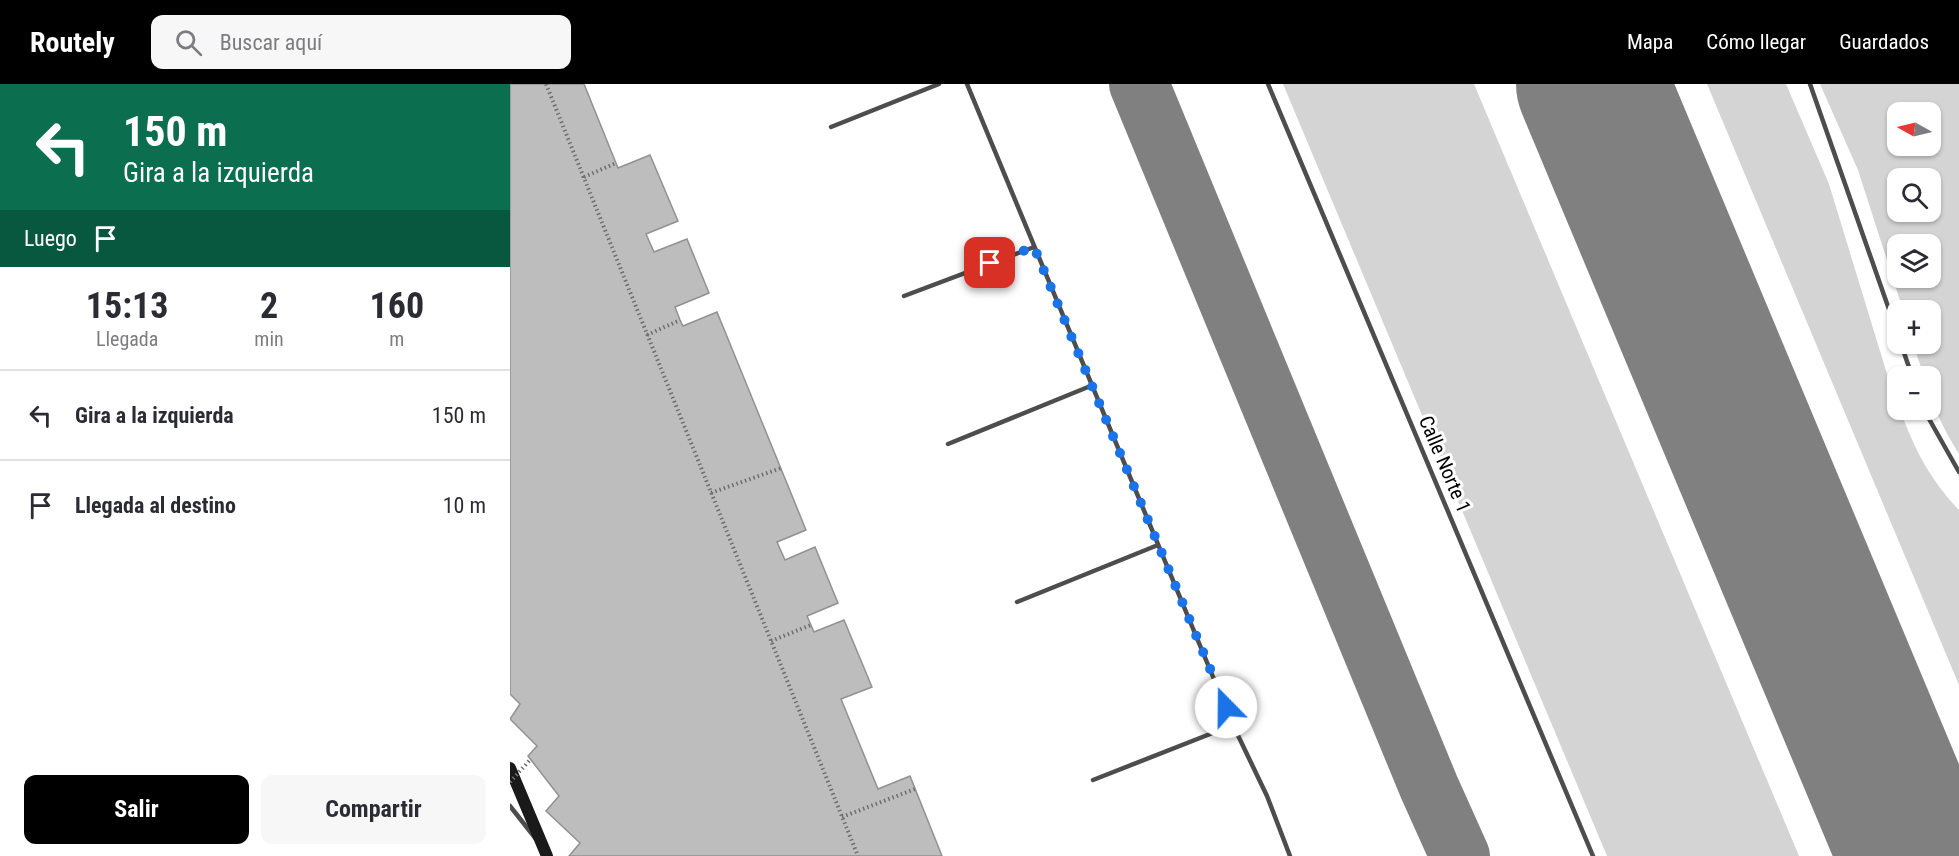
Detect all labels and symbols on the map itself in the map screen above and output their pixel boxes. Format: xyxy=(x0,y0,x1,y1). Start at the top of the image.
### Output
north arrow xyxy=(1887,102,1941,156)
pin xyxy=(964,237,1015,288)
street label: Calle Norte 1 xyxy=(1414,412,1476,516)
position arrow xyxy=(1194,675,1258,739)

